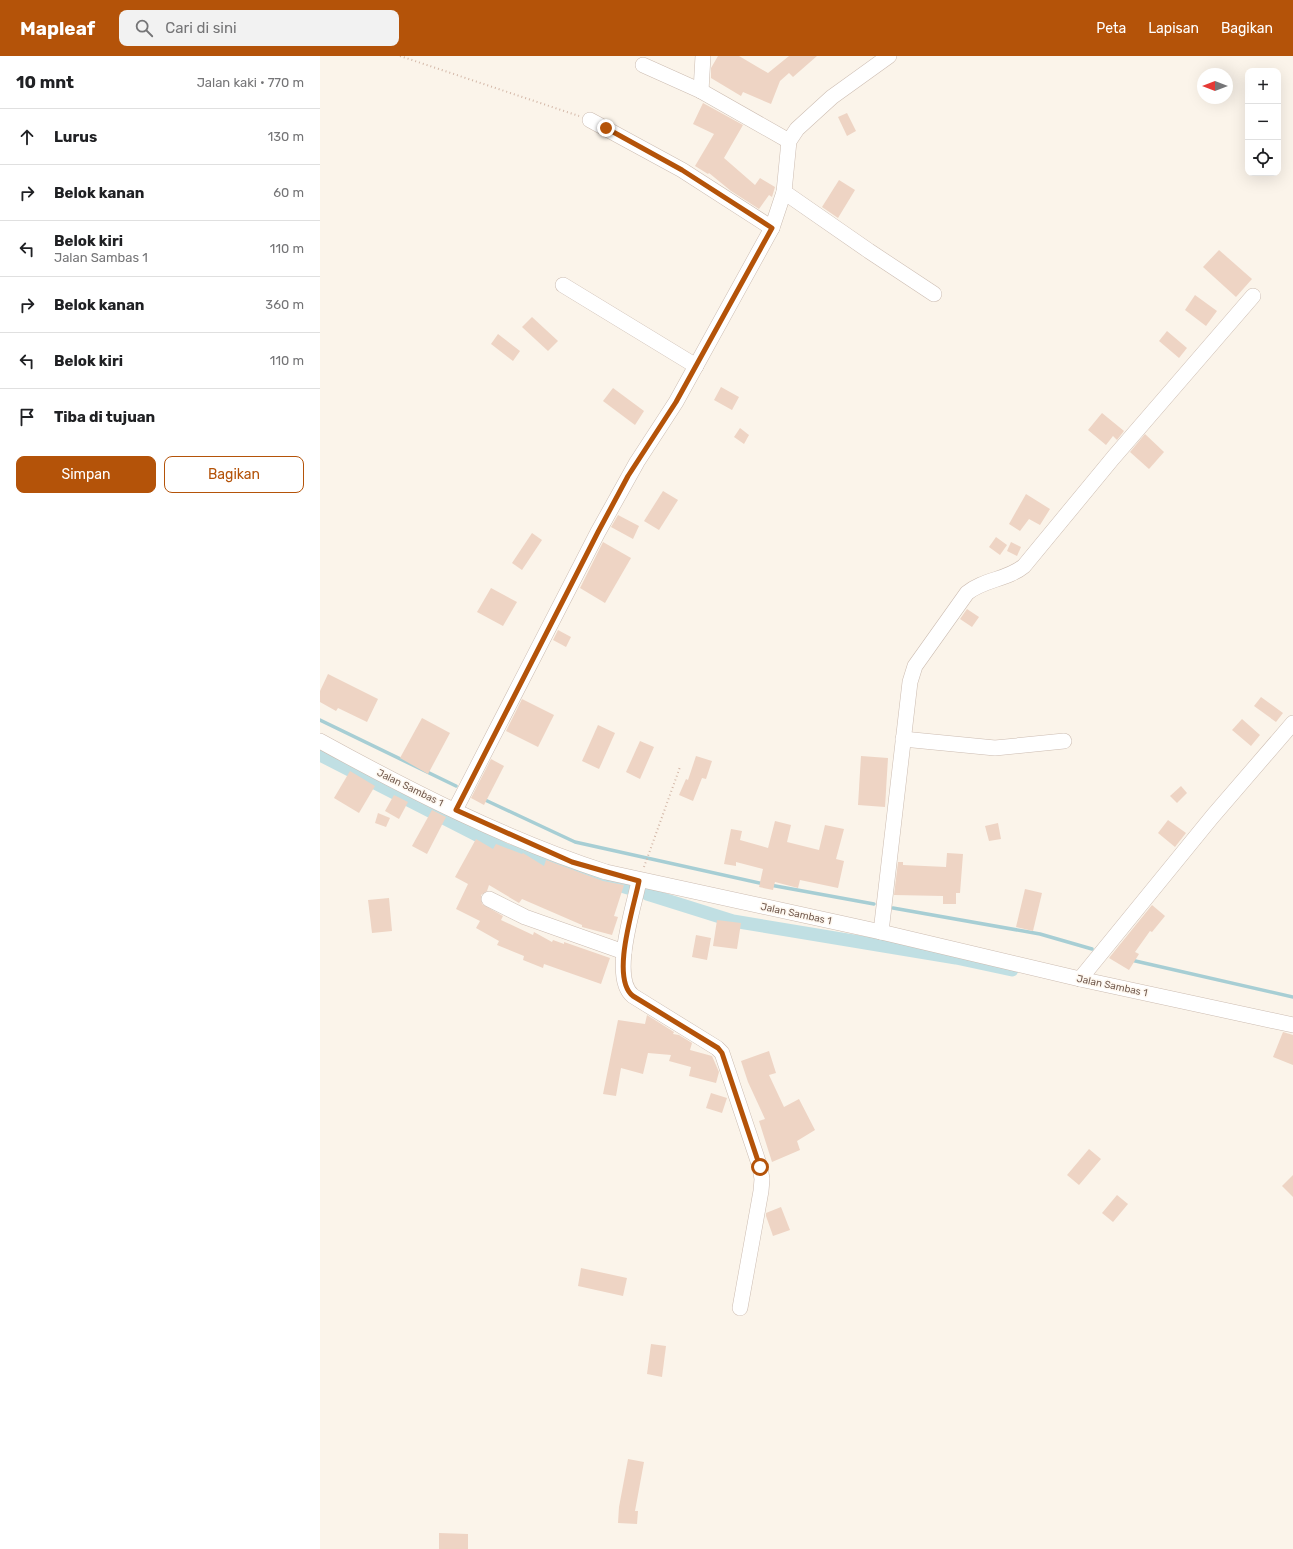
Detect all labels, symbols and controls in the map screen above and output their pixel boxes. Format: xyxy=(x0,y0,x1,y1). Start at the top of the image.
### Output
search box xyxy=(119,10,399,46)
text: Mapleaf xyxy=(20,17,95,40)
icon: search xyxy=(133,17,155,39)
text: Cari di sini xyxy=(165,19,237,37)
text: Peta xyxy=(1096,20,1126,37)
text: Lapisan xyxy=(1148,20,1199,37)
text: Bagikan xyxy=(1221,20,1273,37)
north arrow xyxy=(1197,68,1233,104)
map controls xyxy=(1245,68,1281,176)
button: + xyxy=(1245,68,1281,104)
text: 10 mnt xyxy=(16,72,74,92)
text: Jalan kaki · 770 m xyxy=(197,75,304,90)
button: − xyxy=(1245,104,1281,140)
route end xyxy=(597,119,615,137)
icon: ahead xyxy=(16,126,38,148)
text: Lurus xyxy=(54,128,97,146)
text: 130 m xyxy=(268,129,304,144)
button: locate xyxy=(1245,140,1281,176)
icon: right xyxy=(16,182,38,204)
text: Belok kanan xyxy=(54,184,144,202)
text: 60 m xyxy=(273,185,304,200)
text: Belok kiri xyxy=(54,232,123,250)
icon: left xyxy=(16,238,38,260)
text: 110 m xyxy=(270,241,304,256)
text: Jalan Sambas 1 xyxy=(54,250,148,265)
icon: right xyxy=(16,294,38,316)
text: Belok kanan xyxy=(54,296,144,314)
text: 360 m xyxy=(265,297,304,312)
icon: left xyxy=(16,350,38,372)
text: Belok kiri xyxy=(54,352,123,370)
text: 110 m xyxy=(270,353,304,368)
icon: arrive xyxy=(16,406,38,428)
text: Tiba di tujuan xyxy=(54,408,155,426)
button: Simpan xyxy=(16,456,156,493)
button: Bagikan xyxy=(164,456,304,493)
street label: Jalan Sambas 1 xyxy=(375,767,445,809)
street label: Jalan Sambas 1 xyxy=(759,901,833,927)
street label: Jalan Sambas 1 xyxy=(1075,973,1149,999)
route start xyxy=(751,1158,769,1176)

